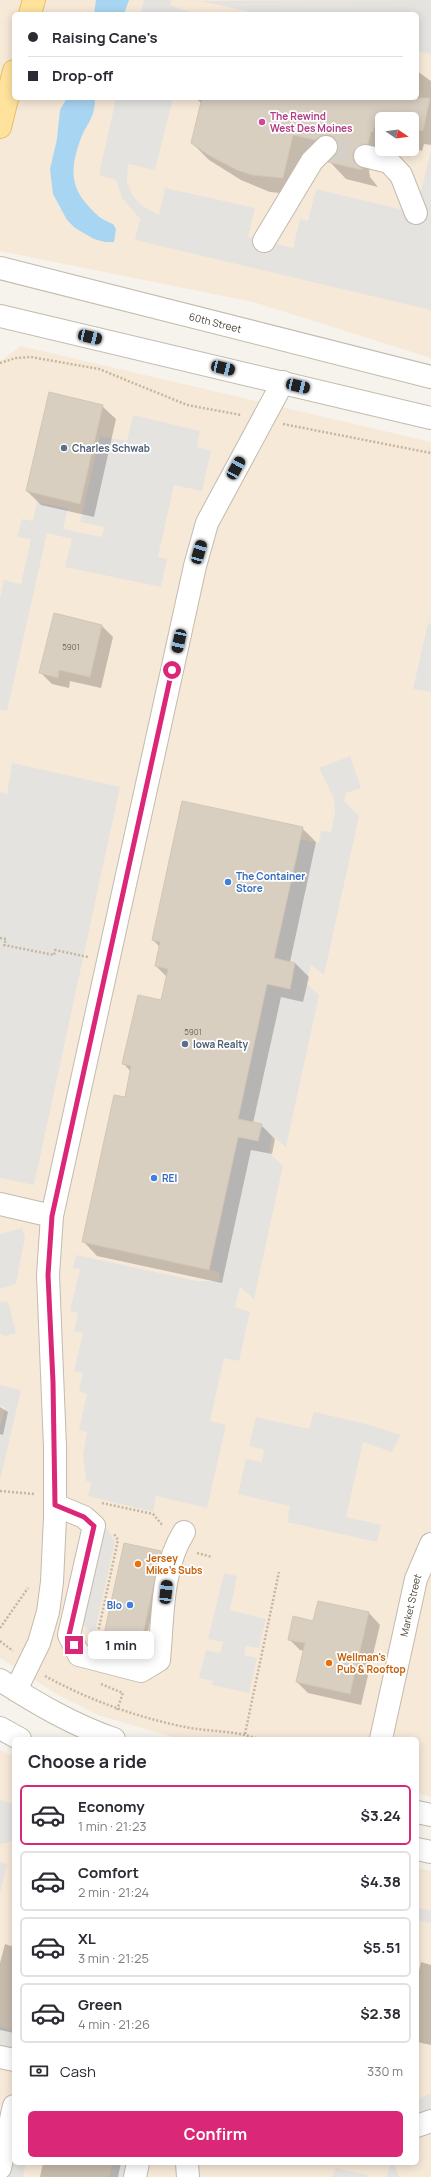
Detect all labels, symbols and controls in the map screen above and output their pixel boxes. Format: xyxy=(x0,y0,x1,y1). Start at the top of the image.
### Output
text: Raising Cane's xyxy=(52,27,158,48)
text: Drop-off xyxy=(52,65,113,86)
place label: The Rewind West Des Moines xyxy=(270,109,353,135)
north arrow xyxy=(375,112,419,156)
map controls xyxy=(375,112,419,156)
marker: The Rewind West Des Moines xyxy=(257,117,267,127)
street label: 60th Street xyxy=(187,309,243,336)
car xyxy=(77,328,103,346)
car xyxy=(210,359,236,377)
car xyxy=(285,377,311,395)
place label: Charles Schwab xyxy=(72,441,150,455)
marker: Charles Schwab xyxy=(59,443,69,453)
car xyxy=(225,455,247,481)
car xyxy=(190,539,208,565)
car xyxy=(171,628,187,654)
house number: 5901 xyxy=(62,641,80,652)
route start xyxy=(163,661,181,679)
place label: The Container Store xyxy=(236,869,305,895)
marker: The Container Store xyxy=(223,877,233,887)
house number: 5901 xyxy=(184,1026,202,1037)
place label: Iowa Realty xyxy=(193,1037,249,1051)
marker: Iowa Realty xyxy=(180,1039,190,1049)
place label: REI xyxy=(162,1171,177,1185)
marker: REI xyxy=(149,1173,159,1183)
place label: Jersey Mike's Subs xyxy=(146,1551,203,1577)
marker: Jersey Mike's Subs xyxy=(133,1559,143,1569)
street label: Market Street xyxy=(397,1572,424,1638)
car xyxy=(159,1579,173,1605)
place label: Blo xyxy=(107,1598,122,1612)
marker: Blo xyxy=(125,1600,135,1610)
callout: 1 min xyxy=(88,1631,154,1659)
route end xyxy=(65,1636,83,1654)
text: 1 min xyxy=(105,1636,137,1654)
place label: Wellman's Pub & Rooftop xyxy=(337,1650,406,1676)
marker: Wellman's Pub & Rooftop xyxy=(324,1658,334,1668)
text: Choose a ride xyxy=(28,1749,147,1773)
text: Economy xyxy=(78,1796,145,1817)
icon: car xyxy=(30,1797,66,1833)
text: $3.24 xyxy=(361,1805,401,1826)
text: 1 min · 21:23 xyxy=(78,1817,147,1835)
text: Comfort xyxy=(78,1862,139,1883)
icon: car xyxy=(30,1863,66,1899)
text: $4.38 xyxy=(360,1871,401,1892)
text: 2 min · 21:24 xyxy=(78,1883,149,1901)
text: XL xyxy=(78,1928,96,1949)
icon: car xyxy=(30,1929,66,1965)
text: $5.51 xyxy=(363,1937,401,1958)
text: 3 min · 21:25 xyxy=(78,1949,149,1967)
text: Green xyxy=(78,1994,122,2015)
icon: car xyxy=(30,1995,66,2031)
text: $2.38 xyxy=(360,2003,401,2024)
text: 4 min · 21:26 xyxy=(78,2015,150,2033)
icon: cash xyxy=(28,2060,50,2082)
text: Cash xyxy=(60,2061,96,2082)
text: 330 m xyxy=(367,2062,403,2080)
button: Confirm xyxy=(28,2111,403,2157)

